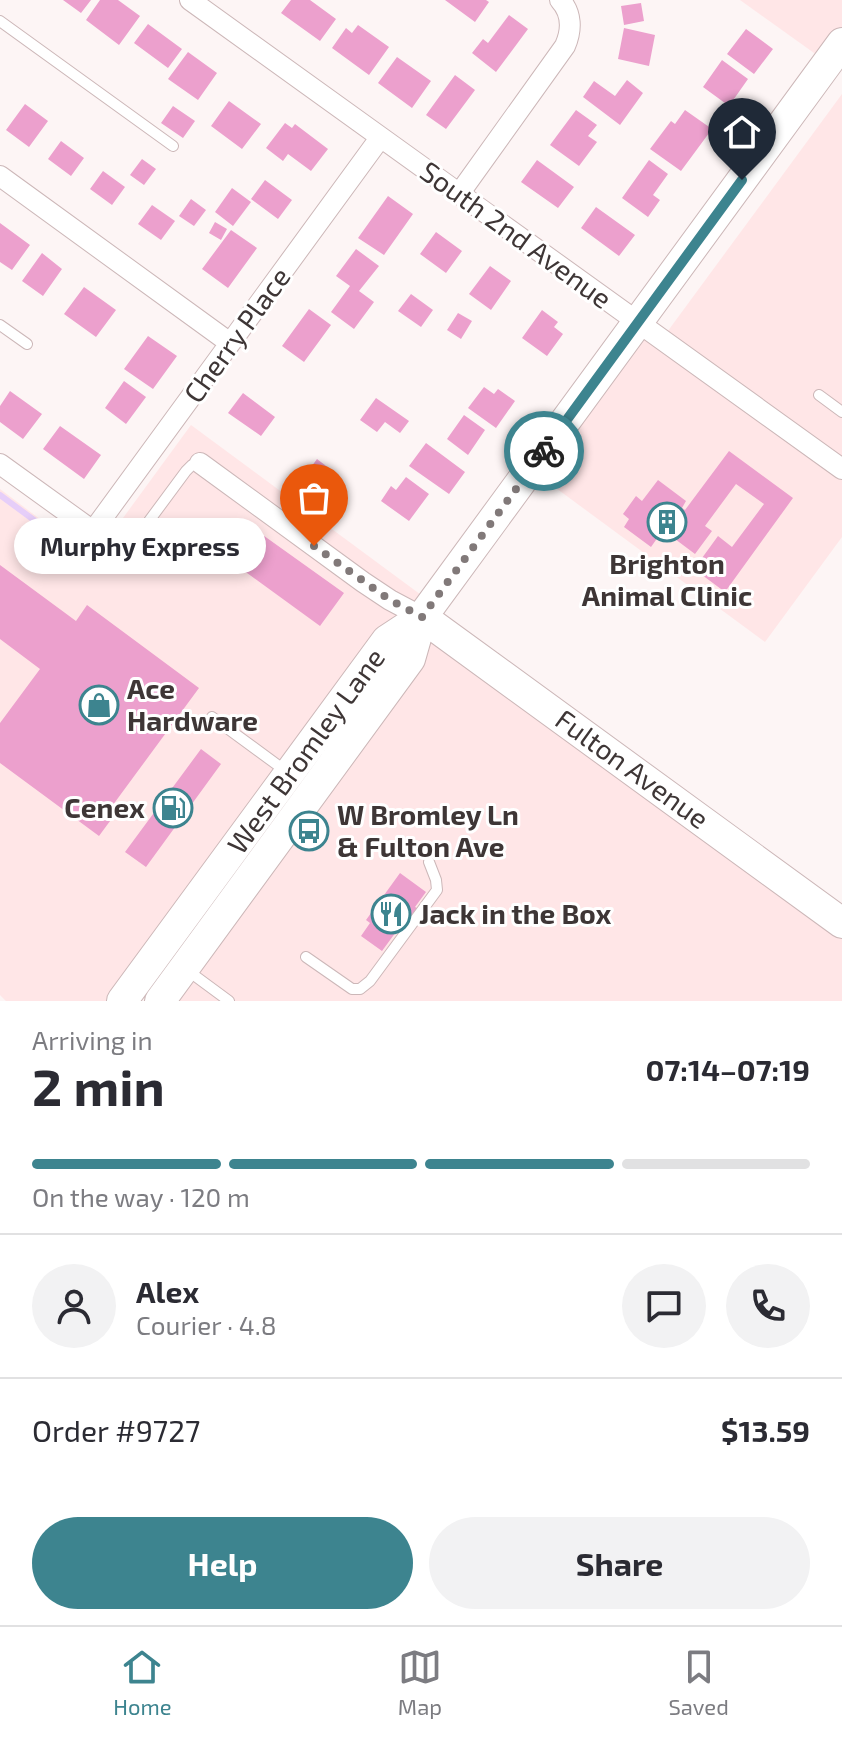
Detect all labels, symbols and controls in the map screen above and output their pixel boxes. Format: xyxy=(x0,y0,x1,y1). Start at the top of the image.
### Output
pin xyxy=(708,98,776,180)
icon: home xyxy=(720,110,764,154)
street label: South 2nd Avenue xyxy=(414,153,619,315)
street label: Cherry Place xyxy=(176,260,297,409)
courier xyxy=(504,411,584,491)
icon: bike xyxy=(522,429,566,473)
pin xyxy=(280,464,348,546)
icon: bag xyxy=(292,476,336,520)
building icon: Brighton Animal Clinic xyxy=(646,501,688,543)
callout: Murphy Express xyxy=(14,518,266,574)
text: Murphy Express xyxy=(40,530,240,561)
place label: Brighton Animal Clinic xyxy=(582,546,752,612)
street label: West Bromley Lane xyxy=(219,641,391,860)
place label: Ace Hardware xyxy=(127,671,258,737)
shop icon: Ace Hardware xyxy=(78,684,120,726)
street label: Fulton Avenue xyxy=(549,701,716,835)
fuel station icon: Cenex xyxy=(152,787,194,829)
place label: Cenex xyxy=(64,790,145,824)
place label: W Bromley Ln & Fulton Ave xyxy=(337,797,519,863)
bus stop icon: W Bromley Ln & Fulton Ave xyxy=(288,810,330,852)
restaurant icon: Jack in the Box xyxy=(370,893,412,935)
place label: Jack in the Box xyxy=(419,896,612,930)
text: Arriving in xyxy=(32,1024,153,1055)
text: 07:14–07:19 xyxy=(646,1051,810,1087)
text: 2 min xyxy=(32,1054,165,1116)
text: On the way · 120 m xyxy=(32,1181,250,1212)
button: person xyxy=(32,1264,116,1348)
button: chat xyxy=(622,1264,706,1348)
button: phone xyxy=(726,1264,810,1348)
text: Alex xyxy=(136,1273,199,1309)
text: Courier · 4.8 xyxy=(136,1309,277,1340)
text: Order #9727 xyxy=(32,1412,200,1448)
text: $13.59 xyxy=(721,1412,810,1448)
button: Help xyxy=(32,1517,413,1609)
button: Share xyxy=(429,1517,810,1609)
tab: Home xyxy=(113,1645,171,1719)
tab: Map xyxy=(398,1645,442,1719)
tab: Saved xyxy=(668,1645,729,1719)

